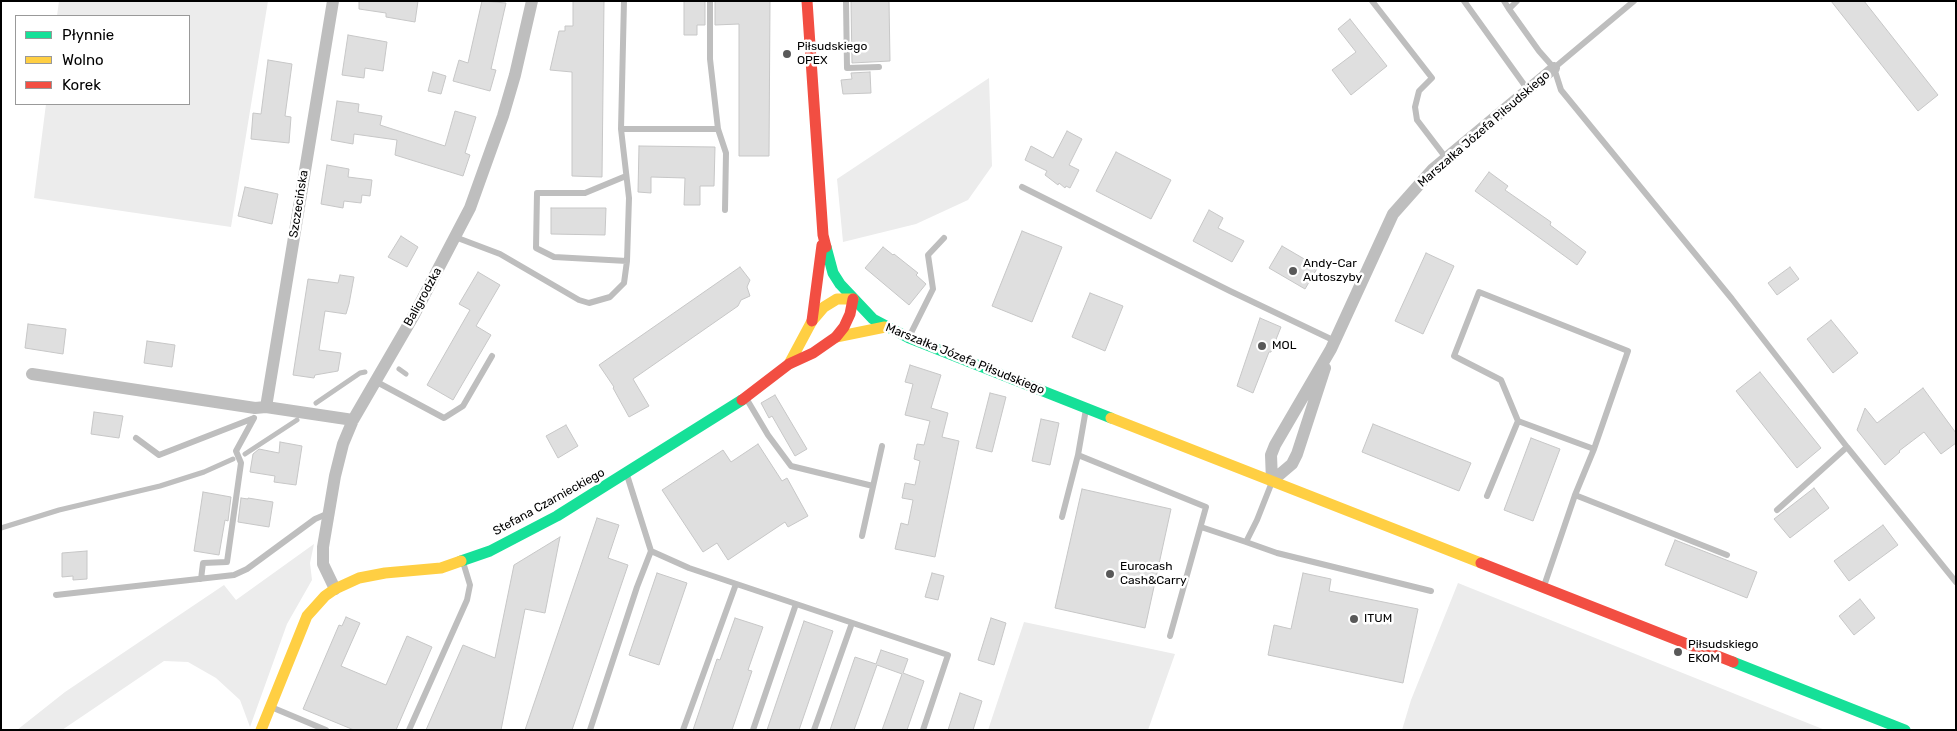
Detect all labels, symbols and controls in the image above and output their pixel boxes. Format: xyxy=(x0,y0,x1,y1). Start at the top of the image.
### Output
legend xyxy=(15,15,190,105)
text: Płynnie xyxy=(62,26,114,44)
place label: Piłsudskiego OPEX xyxy=(797,40,867,68)
marker: Piłsudskiego OPEX xyxy=(781,48,793,60)
text: Wolno xyxy=(62,51,104,69)
street label: Marszałka Józefa Piłsudskiego xyxy=(1415,68,1553,190)
text: Korek xyxy=(62,76,101,94)
street label: Szczecińska xyxy=(287,169,311,239)
place label: Andy-Car Autoszyby xyxy=(1303,257,1362,285)
street label: Baligrodzka xyxy=(401,265,445,329)
marker: Andy-Car Autoszyby xyxy=(1287,265,1299,277)
street label: Marszałka Józefa Piłsudskiego xyxy=(883,320,1047,398)
place label: MOL xyxy=(1272,339,1296,353)
marker: MOL xyxy=(1256,340,1268,352)
street label: Stefana Czarnieckiego xyxy=(491,465,607,539)
place label: Eurocash Cash&Carry xyxy=(1120,560,1187,588)
marker: Eurocash Cash&Carry xyxy=(1104,568,1116,580)
place label: ITUM xyxy=(1364,612,1392,626)
marker: ITUM xyxy=(1348,613,1360,625)
place label: Piłsudskiego EKOM xyxy=(1688,638,1758,666)
marker: Piłsudskiego EKOM xyxy=(1672,646,1684,658)

